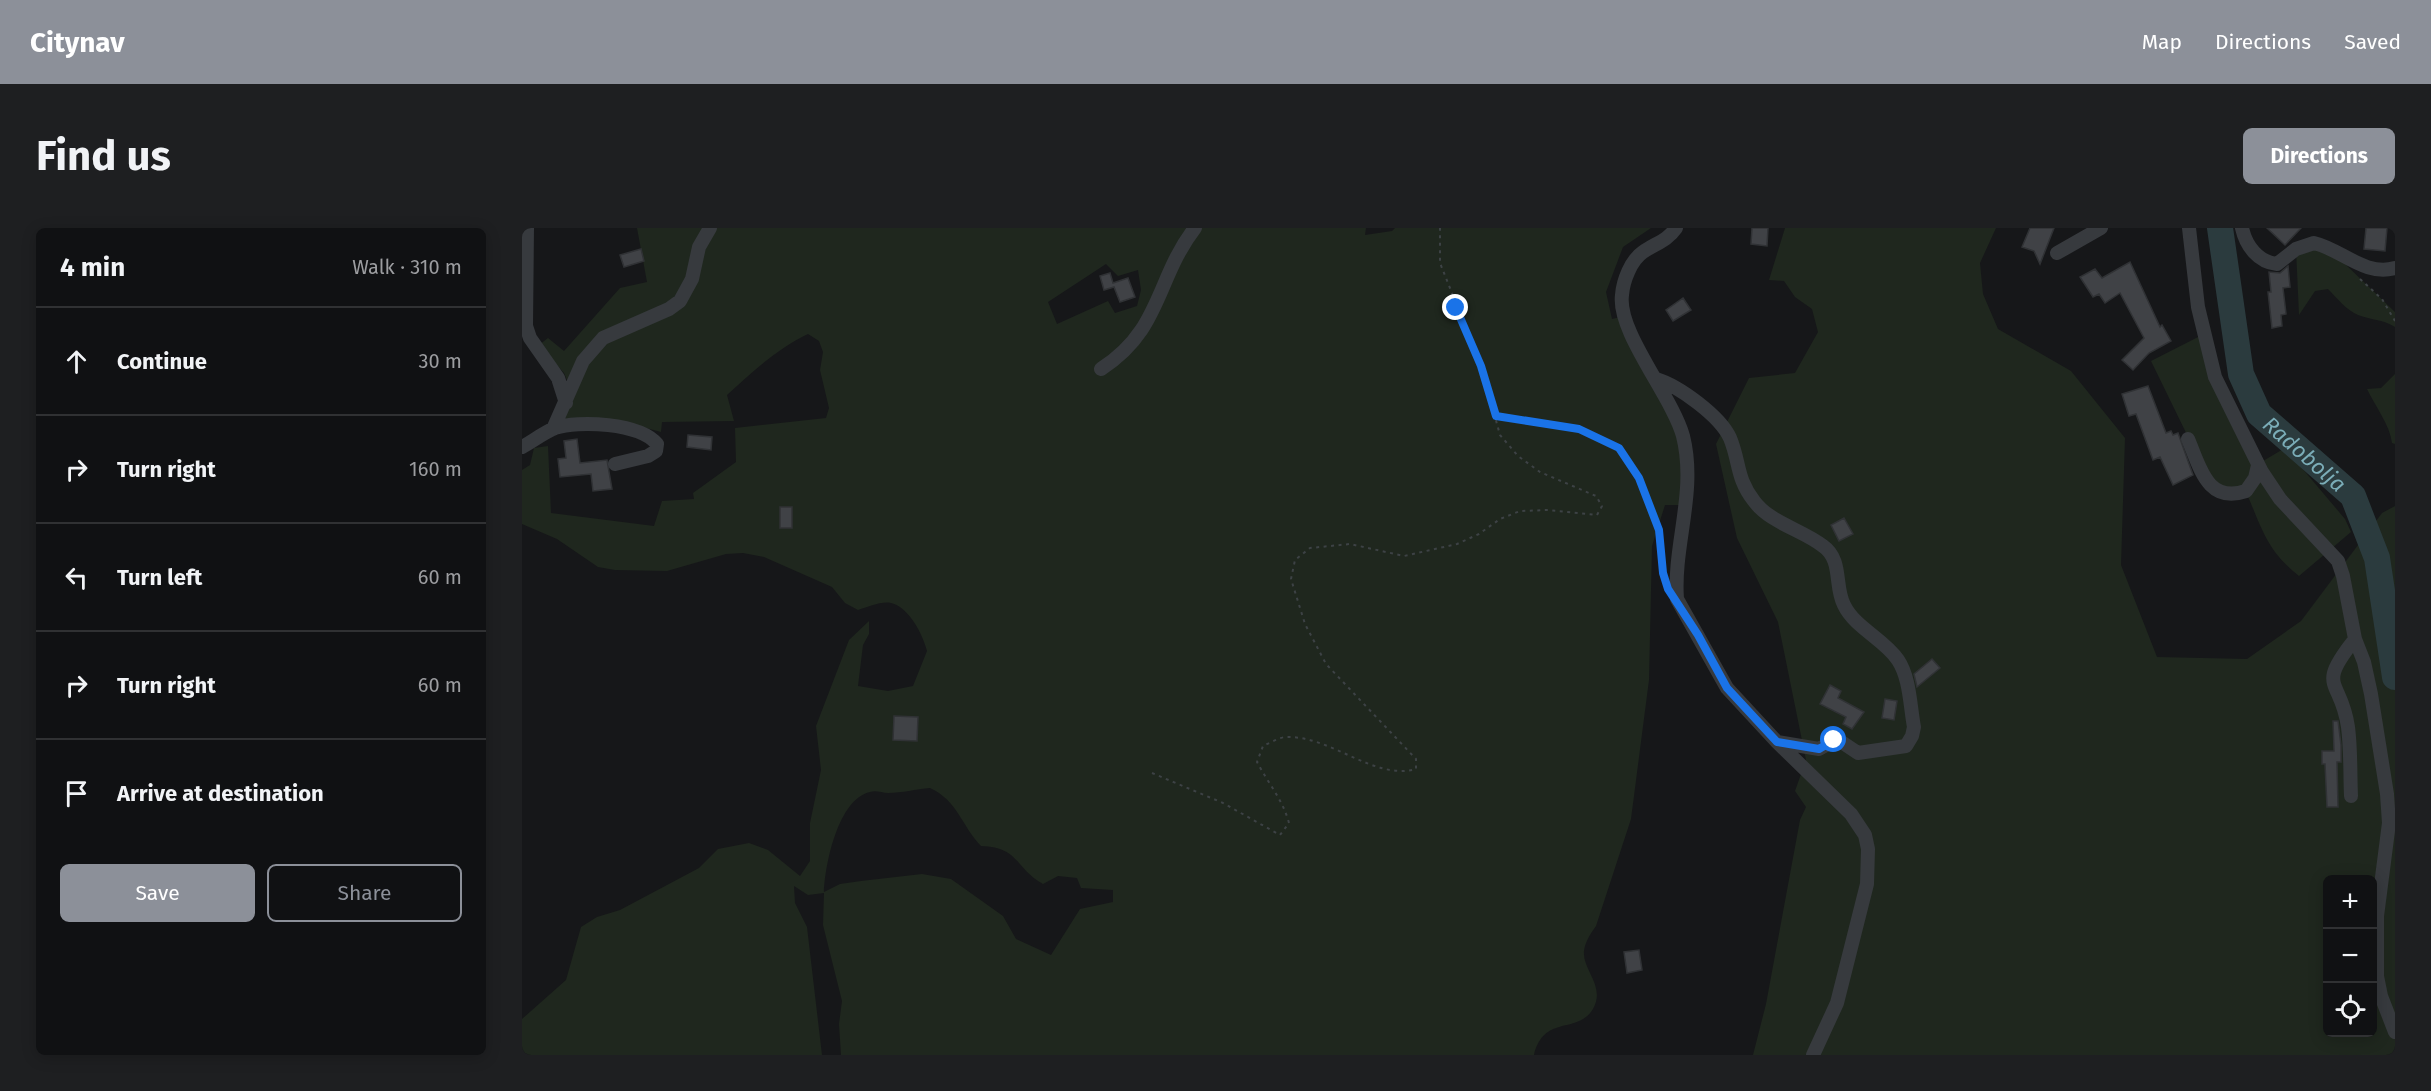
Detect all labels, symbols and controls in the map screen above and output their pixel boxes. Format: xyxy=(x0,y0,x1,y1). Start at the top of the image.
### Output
text: Citynav xyxy=(30,26,125,59)
text: Map xyxy=(2142,29,2182,55)
text: Directions xyxy=(2215,29,2311,55)
text: Saved xyxy=(2344,29,2401,55)
button: Directions xyxy=(2243,128,2395,184)
text: Find us xyxy=(36,131,171,181)
text: 4 min xyxy=(60,252,125,283)
text: Walk · 310 m xyxy=(352,255,462,279)
route end xyxy=(1442,294,1468,320)
icon: ahead xyxy=(60,345,93,378)
text: Continue xyxy=(117,348,207,375)
text: 30 m xyxy=(418,349,462,373)
water label: Radobolja xyxy=(2258,410,2352,497)
icon: right xyxy=(60,453,93,486)
text: Turn right xyxy=(117,456,216,483)
text: 160 m xyxy=(409,457,462,481)
icon: left xyxy=(60,561,93,594)
text: Turn left xyxy=(117,564,202,591)
text: 60 m xyxy=(418,565,462,589)
icon: right xyxy=(60,669,93,702)
text: Turn right xyxy=(117,672,216,699)
text: 60 m xyxy=(418,673,462,697)
route start xyxy=(1820,726,1846,752)
icon: arrive xyxy=(60,777,93,810)
text: Arrive at destination xyxy=(117,780,324,807)
button: Save xyxy=(60,864,255,922)
button: Share xyxy=(267,864,462,922)
map controls xyxy=(2323,875,2377,1037)
button: + xyxy=(2323,875,2377,929)
button: − xyxy=(2323,929,2377,983)
button: locate xyxy=(2323,983,2377,1037)

